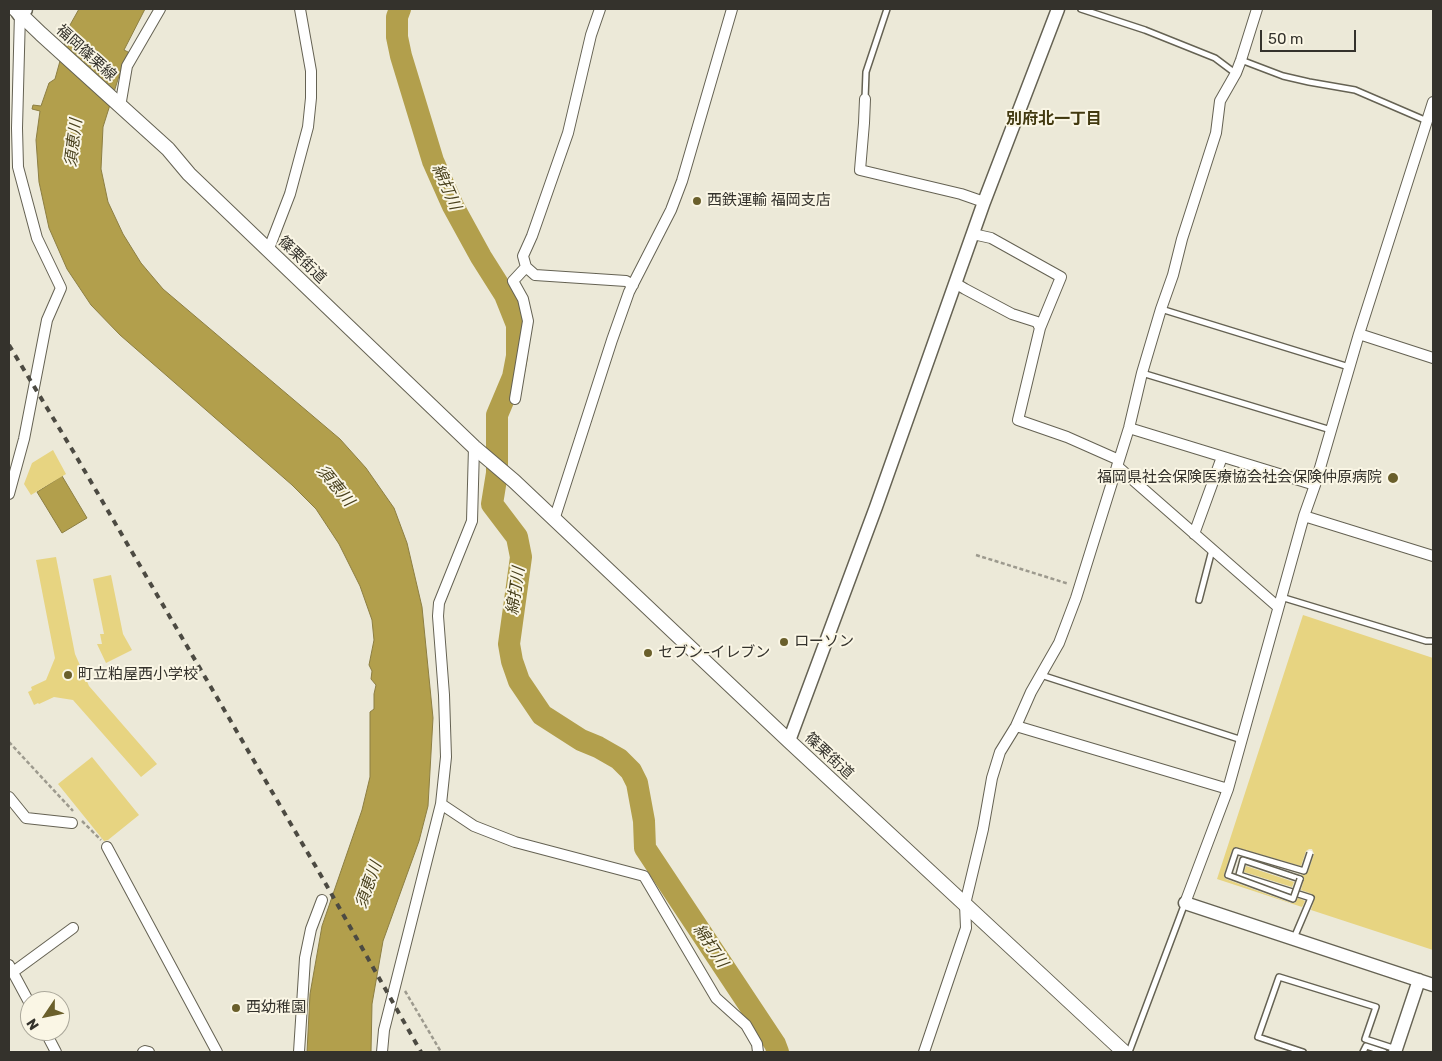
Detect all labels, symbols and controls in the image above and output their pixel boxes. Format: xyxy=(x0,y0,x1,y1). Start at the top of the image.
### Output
scale bar xyxy=(1262,20,1358,52)
street label: 福岡篠栗線 xyxy=(52,21,120,85)
text: 50 m xyxy=(1268,30,1303,48)
district label: 別府北一丁目 xyxy=(1006,109,1102,129)
water label: 須恵川 xyxy=(62,118,86,168)
water label: 綿打川 xyxy=(427,161,465,213)
place label: 西鉄運輸 福岡支店 xyxy=(707,192,831,210)
marker: 西鉄運輸 福岡支店 xyxy=(691,195,703,207)
street label: 篠栗街道 xyxy=(274,233,330,287)
water label: 須恵川 xyxy=(312,461,358,511)
place label: 福岡県社会保険医療協会社会保険仲原病院 xyxy=(1097,469,1382,487)
marker: 福岡県社会保険医療協会社会保険仲原病院 xyxy=(1386,471,1400,485)
water label: 綿打川 xyxy=(503,566,529,616)
place label: ローソン xyxy=(794,633,854,651)
marker: ローソン xyxy=(778,636,790,648)
place label: セブン-イレブン xyxy=(658,644,770,662)
marker: セブン-イレブン xyxy=(642,647,654,659)
place label: 町立粕屋西小学校 xyxy=(78,666,198,684)
marker: 町立粕屋西小学校 xyxy=(62,669,74,681)
street label: 篠栗街道 xyxy=(801,729,857,783)
water label: 須恵川 xyxy=(352,859,386,911)
water label: 綿打川 xyxy=(689,921,731,971)
north arrow xyxy=(20,991,70,1041)
place label: 西幼稚園 xyxy=(246,999,306,1017)
marker: 西幼稚園 xyxy=(230,1002,242,1014)
text: N xyxy=(23,1015,43,1033)

